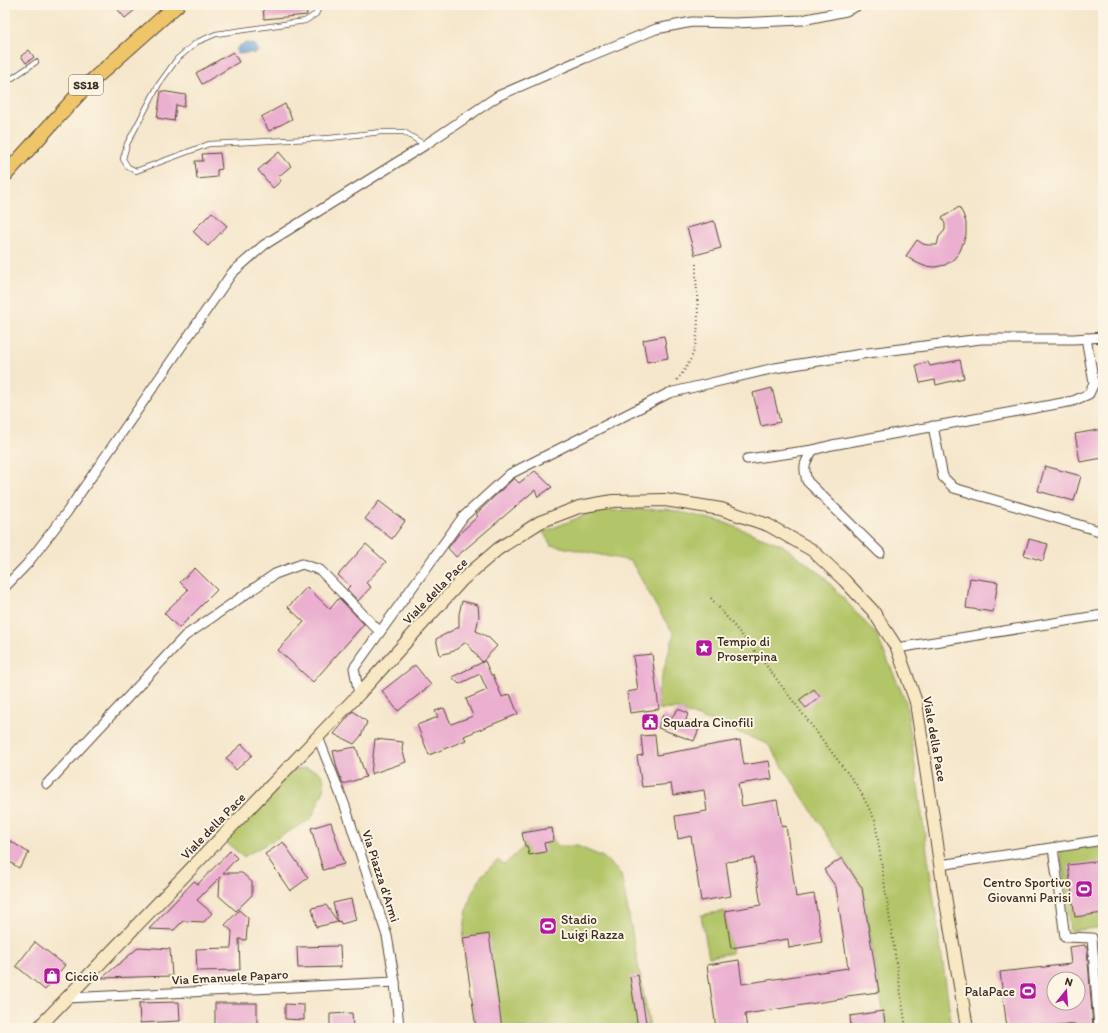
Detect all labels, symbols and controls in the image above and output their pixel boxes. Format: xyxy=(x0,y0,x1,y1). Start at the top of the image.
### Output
road number: SS18 xyxy=(69,75,103,95)
street label: Viale della Pace xyxy=(400,555,470,627)
place label: Tempio di Proserpina xyxy=(717,634,777,664)
place icon: Tempio di Proserpina xyxy=(694,638,714,658)
street label: Viale della Pace xyxy=(920,695,950,783)
public building icon: Squadra Cinofili xyxy=(640,712,660,732)
place label: Squadra Cinofili xyxy=(663,715,753,730)
street label: Viale della Pace xyxy=(178,790,248,862)
street label: Via Piazza d'Armi xyxy=(359,828,403,924)
place label: Centro Sportivo Giovanni Parisi xyxy=(983,875,1071,905)
sports icon: Centro Sportivo Giovanni Parisi xyxy=(1074,879,1094,899)
place label: Stadio Luigi Razza xyxy=(561,912,625,942)
sports icon: Stadio Luigi Razza xyxy=(538,916,558,936)
shop icon: Cicciò xyxy=(42,966,62,986)
street label: Via Emanuele Paparo xyxy=(171,966,289,988)
place label: Cicciò xyxy=(65,969,99,984)
north arrow xyxy=(1046,971,1086,1011)
text: N xyxy=(1063,975,1074,989)
sports icon: PalaPace xyxy=(1018,981,1038,1001)
place label: PalaPace xyxy=(965,984,1015,999)

